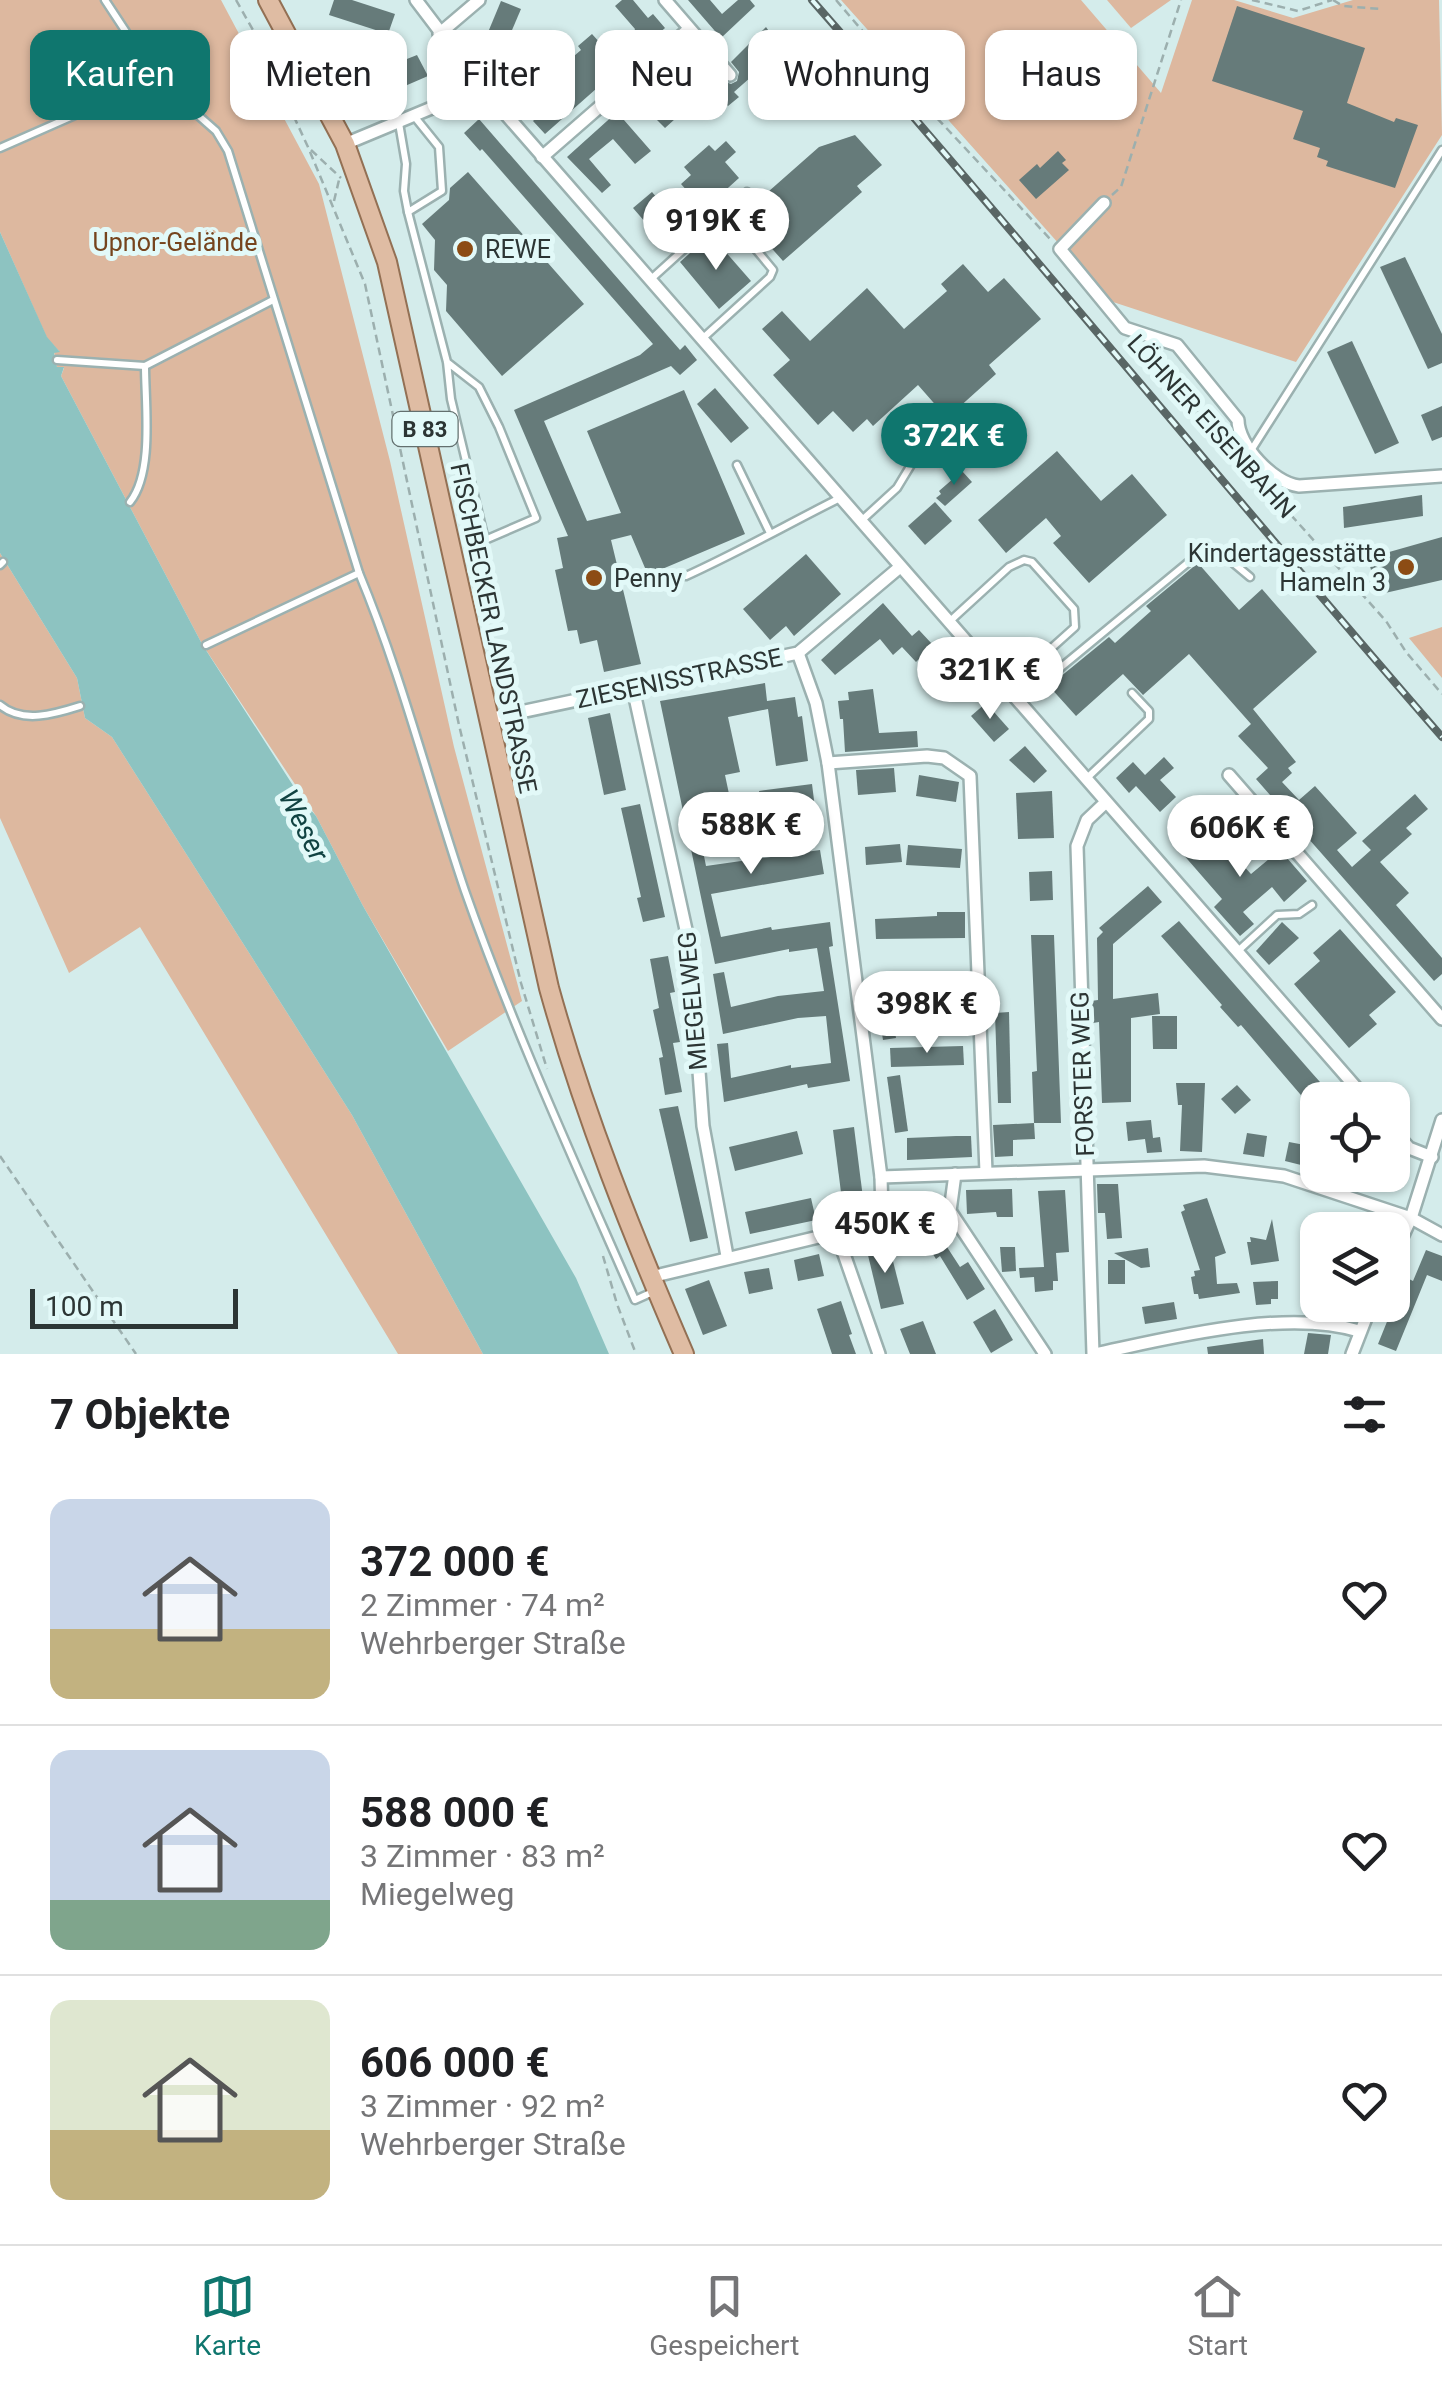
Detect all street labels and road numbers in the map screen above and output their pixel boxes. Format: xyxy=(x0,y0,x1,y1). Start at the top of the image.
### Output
street label: LÖHNER EISENBAHN xyxy=(1122,329,1302,524)
road number: B 83 xyxy=(392,412,458,446)
street label: FISCHBECKER LANDSTRASSE xyxy=(444,460,543,796)
street label: ZIESENISSTRASSE xyxy=(573,642,785,714)
street label: MIEGELWEG xyxy=(672,930,713,1072)
street label: FORSTER WEG xyxy=(1065,991,1100,1157)

